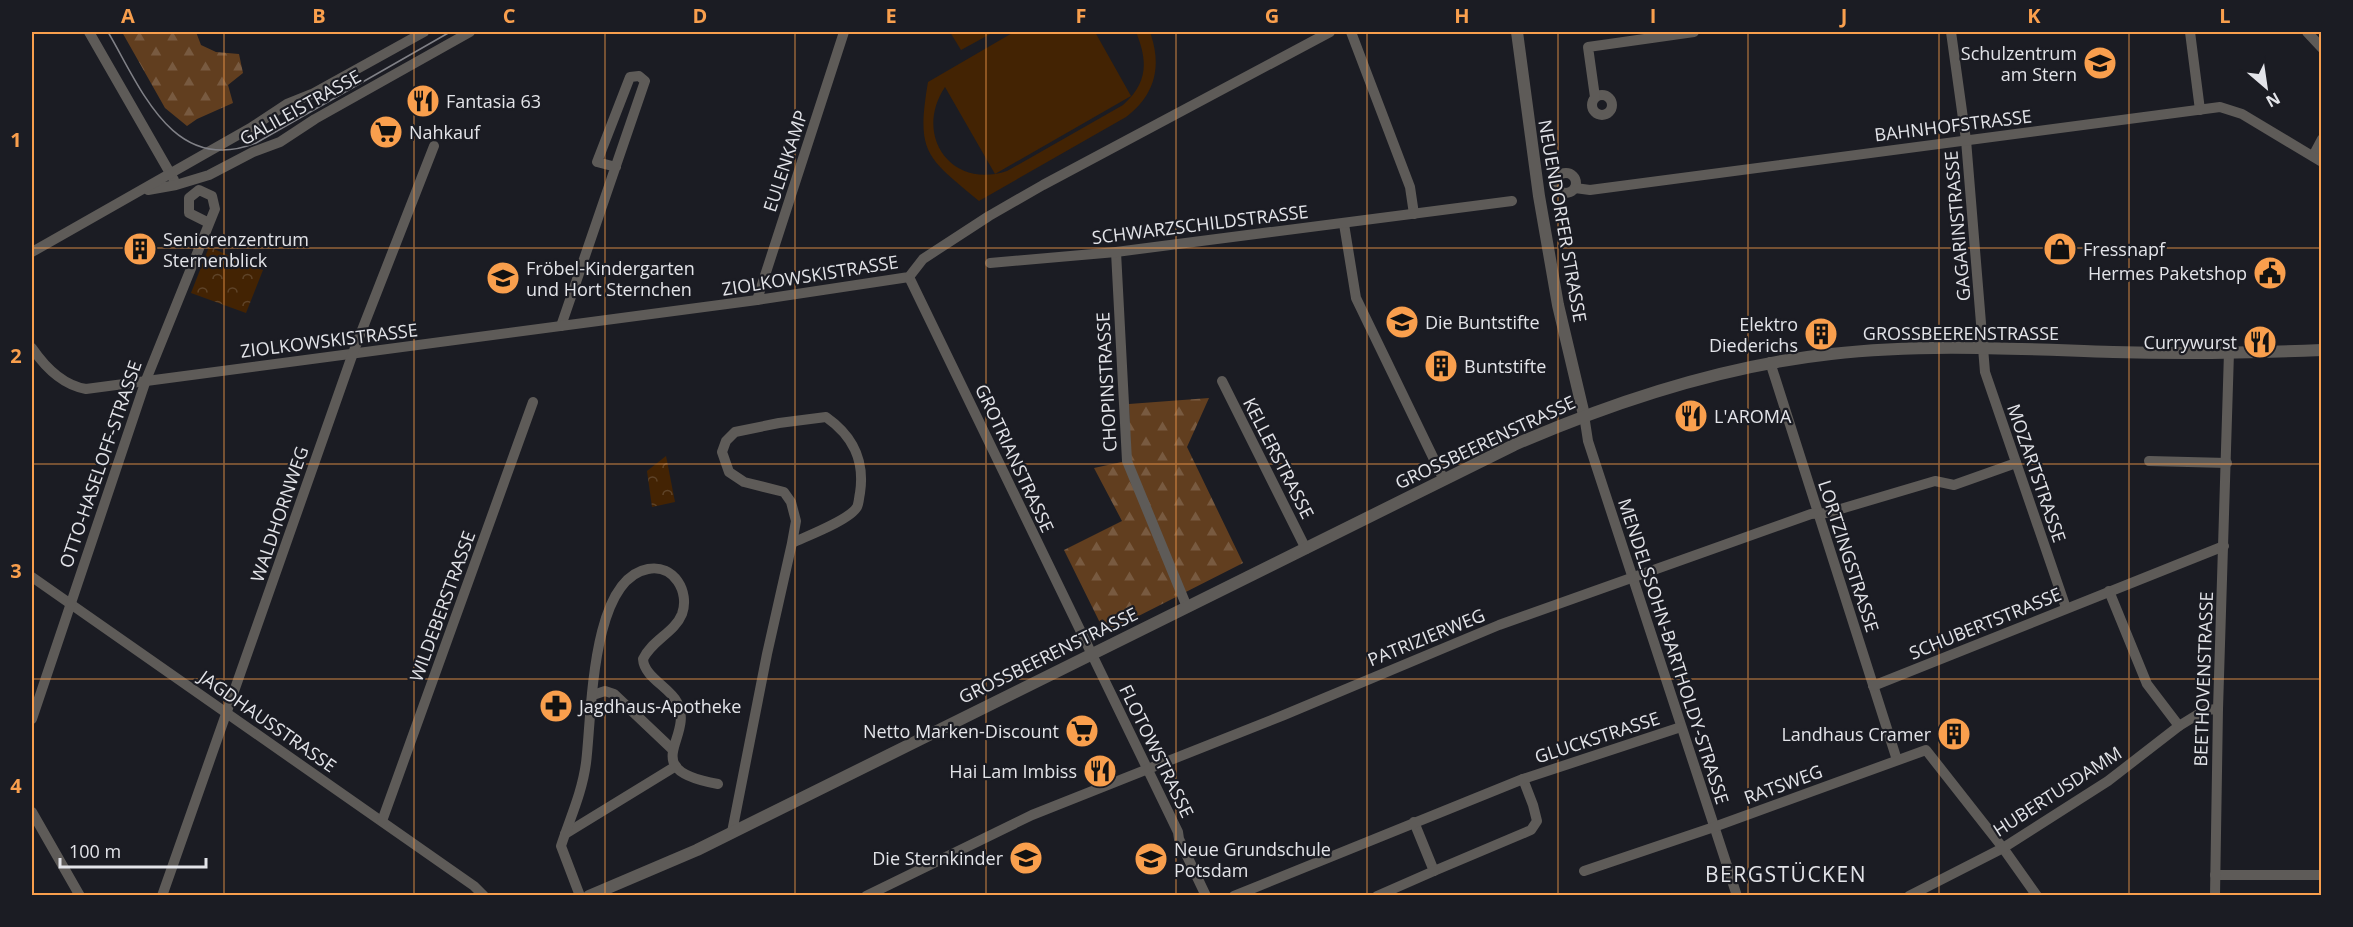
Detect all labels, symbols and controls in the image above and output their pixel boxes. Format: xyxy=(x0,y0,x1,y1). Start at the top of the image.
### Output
text: A xyxy=(121,2,135,29)
text: B xyxy=(312,2,326,29)
text: C xyxy=(503,2,516,29)
text: D xyxy=(693,2,707,29)
text: E xyxy=(885,2,897,29)
text: F xyxy=(1076,2,1086,29)
text: G xyxy=(1265,2,1279,29)
text: H xyxy=(1454,2,1470,29)
text: I xyxy=(1650,2,1656,29)
text: J xyxy=(1839,2,1847,29)
text: K xyxy=(2027,2,2041,29)
text: L xyxy=(2219,2,2231,29)
place label: Schulzentrum am Stern xyxy=(1961,41,2077,86)
school or university icon: Schulzentrum am Stern xyxy=(2082,45,2118,81)
north arrow xyxy=(2236,57,2296,117)
street label: GALILEISTRASSE xyxy=(235,64,365,150)
restaurant icon: Fantasia 63 xyxy=(405,83,441,119)
text: N xyxy=(2262,87,2284,113)
place label: Fantasia 63 xyxy=(446,89,541,113)
street label: BAHNHOFSTRASSE xyxy=(1873,103,2033,147)
street label: EULENKAMP xyxy=(757,107,813,215)
supermarket icon: Nahkauf xyxy=(368,114,404,150)
street label: NEUENDORFER STRASSE xyxy=(1533,118,1593,324)
place label: Nahkauf xyxy=(409,120,481,144)
text: 1 xyxy=(10,126,22,153)
street label: GAGARINSTRASSE xyxy=(1938,150,1976,302)
street label: SCHWARZSCHILDSTRASSE xyxy=(1090,199,1310,249)
place label: Seniorenzentrum Sternenblick xyxy=(163,227,309,272)
building icon: Seniorenzentrum Sternenblick xyxy=(122,231,158,267)
shop icon: Fressnapf xyxy=(2042,231,2078,267)
place label: Fressnapf xyxy=(2083,237,2166,261)
street label: ZIOLKOWSKISTRASSE xyxy=(720,249,900,301)
public building icon: Hermes Paketshop xyxy=(2252,255,2288,291)
place label: Fröbel-Kindergarten und Hort Sternchen xyxy=(526,256,695,301)
school or university icon: Fröbel-Kindergarten und Hort Sternchen xyxy=(485,260,521,296)
place label: Hermes Paketshop xyxy=(2088,261,2247,285)
school or university icon: Die Buntstifte xyxy=(1384,304,1420,340)
place label: Die Buntstifte xyxy=(1425,310,1540,334)
street label: CHOPINSTRASSE xyxy=(1090,311,1122,453)
place label: Elektro Diederichs xyxy=(1709,312,1798,357)
building icon: Elektro Diederichs xyxy=(1803,316,1839,352)
street label: ZIOLKOWSKISTRASSE xyxy=(239,317,419,363)
street label: GROSSBEERENSTRASSE xyxy=(1863,321,2059,345)
restaurant icon: Currywurst xyxy=(2242,324,2278,360)
place label: Currywurst xyxy=(2144,330,2237,354)
text: 2 xyxy=(10,342,22,369)
building icon: Buntstifte xyxy=(1423,348,1459,384)
place label: Buntstifte xyxy=(1464,354,1546,378)
street label: OTTO-HASELOFF-STRASSE xyxy=(53,357,147,571)
street label: GROTRIANSTRASSE xyxy=(970,380,1060,536)
street label: GROSSBEERENSTRASSE xyxy=(1391,390,1579,494)
street label: KELLERSTRASSE xyxy=(1238,393,1320,523)
restaurant icon: L'AROMA xyxy=(1673,398,1709,434)
street label: MOZARTSTRASSE xyxy=(2002,401,2072,545)
place label: L'AROMA xyxy=(1714,404,1792,428)
street label: WALDHORNWEG xyxy=(245,443,313,585)
street label: LORTZINGSTRASSE xyxy=(1813,477,1885,635)
street label: MENDELSSOHN-BARTHOLDY-STRASSE xyxy=(1613,495,1735,807)
street label: WILDEBERSTRASSE xyxy=(404,527,480,685)
text: 3 xyxy=(10,557,22,584)
street label: SCHUBERTSTRASSE xyxy=(1905,581,2065,665)
street label: BEETHOVENSTRASSE xyxy=(2188,591,2218,767)
street label: GROSSBEERENSTRASSE xyxy=(955,601,1141,709)
street label: PATRIZIERWEG xyxy=(1364,603,1488,671)
street label: JAGDHAUSSTRASSE xyxy=(193,664,341,777)
street label: FLOTOWSTRASSE xyxy=(1114,680,1200,822)
pharmacy icon: Jagdhaus-Apotheke xyxy=(538,688,574,724)
place label: Jagdhaus-Apotheke xyxy=(577,694,741,718)
street label: GLUCKSTRASSE xyxy=(1531,706,1663,768)
supermarket icon: Netto Marken-Discount xyxy=(1064,713,1100,749)
building icon: Landhaus Cramer xyxy=(1936,716,1972,752)
place label: Netto Marken-Discount xyxy=(863,719,1059,743)
place label: Landhaus Cramer xyxy=(1781,722,1932,746)
street label: HUBERTUSDAMM xyxy=(1988,740,2126,842)
restaurant icon: Hai Lam Imbiss xyxy=(1082,753,1118,789)
place label: Hai Lam Imbiss xyxy=(949,759,1077,783)
street label: RATSWEG xyxy=(1740,759,1826,809)
text: 4 xyxy=(10,772,22,799)
scale bar xyxy=(60,831,206,869)
place label: Neue Grundschule Potsdam xyxy=(1174,837,1331,882)
text: 100 m xyxy=(69,839,121,863)
school or university icon: Die Sternkinder xyxy=(1008,840,1044,876)
school or university icon: Neue Grundschule Potsdam xyxy=(1133,841,1169,877)
place label: Die Sternkinder xyxy=(872,846,1004,870)
district label: BERGSTÜCKEN xyxy=(1705,860,1867,888)

